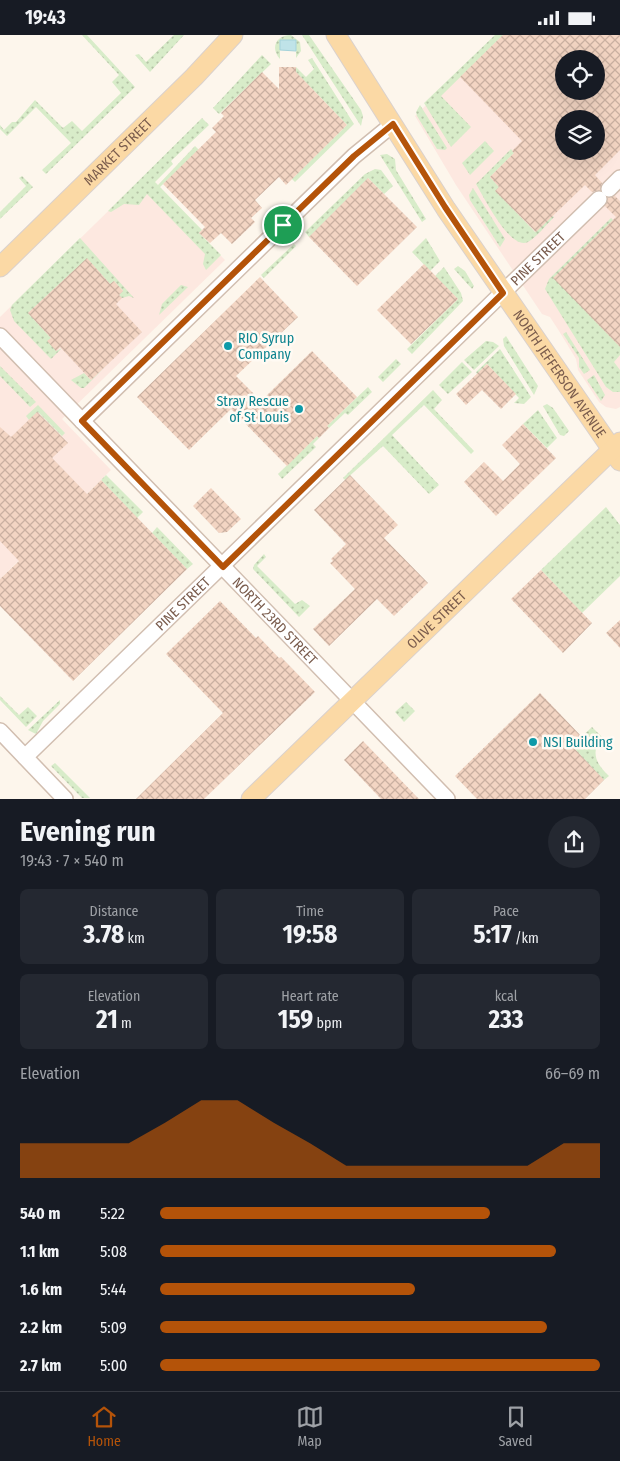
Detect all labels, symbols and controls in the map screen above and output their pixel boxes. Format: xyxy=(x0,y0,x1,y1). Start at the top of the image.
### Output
text: 19:43 xyxy=(25,6,66,29)
map controls xyxy=(555,50,605,160)
button: locate xyxy=(555,50,605,100)
button: layers xyxy=(555,110,605,160)
street label: MARKET STREET xyxy=(80,114,156,189)
pin xyxy=(262,204,304,246)
icon: arrive xyxy=(269,211,297,239)
street label: PINE STREET xyxy=(507,228,569,289)
street label: NORTH JEFFERSON AVENUE xyxy=(510,307,610,441)
place label: RIO Syrup Company xyxy=(238,330,294,363)
marker: RIO Syrup Company xyxy=(222,340,234,352)
place label: Stray Rescue of St Louis xyxy=(216,393,289,426)
marker: Stray Rescue of St Louis xyxy=(293,403,305,415)
street label: PINE STREET xyxy=(152,573,214,634)
street label: NORTH 23RD STREET xyxy=(229,574,321,668)
street label: OLIVE STREET xyxy=(403,587,470,652)
place label: NSI Building xyxy=(543,734,613,751)
marker: NSI Building xyxy=(527,736,539,748)
text: Evening run xyxy=(20,815,156,848)
button: share xyxy=(548,816,600,868)
text: 19:43 · 7 × 540 m xyxy=(20,851,124,870)
text: Distance xyxy=(90,903,139,920)
text: Time xyxy=(296,903,324,920)
text: Pace xyxy=(493,903,519,920)
text: 3.78 xyxy=(83,920,124,950)
text: 19:58 xyxy=(283,920,337,950)
text: 5:17 xyxy=(473,920,512,950)
text: km xyxy=(124,930,145,947)
text: /km xyxy=(512,930,539,947)
text: Elevation xyxy=(88,988,140,1005)
text: Heart rate xyxy=(281,988,339,1005)
text: kcal xyxy=(495,988,517,1005)
text: 21 xyxy=(96,1005,118,1035)
text: 159 xyxy=(278,1005,313,1035)
text: 233 xyxy=(488,1005,524,1035)
text: m xyxy=(118,1015,132,1032)
text: bpm xyxy=(313,1015,342,1032)
text: Elevation xyxy=(20,1064,80,1083)
text: 66–69 m xyxy=(545,1064,600,1083)
text: 540 m xyxy=(20,1204,60,1223)
text: 5:22 xyxy=(100,1204,125,1223)
text: 1.1 km xyxy=(20,1242,59,1261)
text: 5:08 xyxy=(100,1242,127,1261)
text: 1.6 km xyxy=(20,1280,62,1299)
text: 5:44 xyxy=(100,1280,126,1299)
text: 2.2 km xyxy=(20,1318,62,1337)
text: 5:09 xyxy=(100,1318,127,1337)
text: 2.7 km xyxy=(20,1356,62,1375)
text: 5:00 xyxy=(100,1356,127,1375)
tab: Home xyxy=(87,1403,121,1450)
tab: Map xyxy=(296,1403,324,1450)
tab: Saved xyxy=(498,1403,533,1450)

